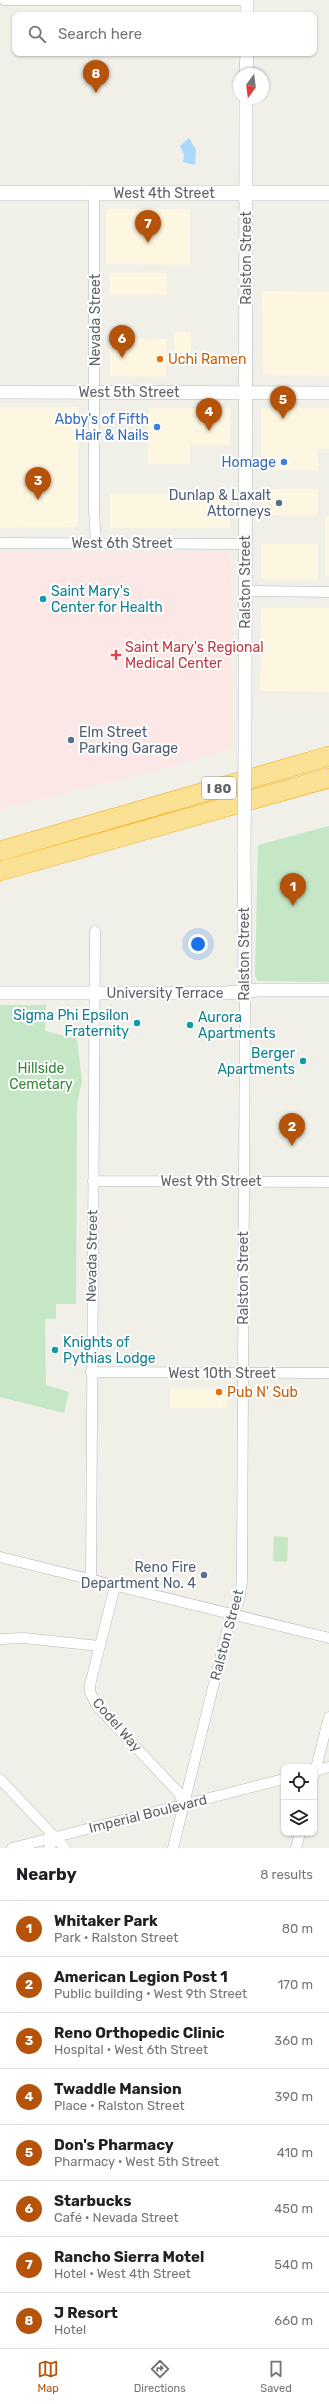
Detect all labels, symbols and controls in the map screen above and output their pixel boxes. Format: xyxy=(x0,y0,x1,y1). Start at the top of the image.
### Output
search box xyxy=(12,12,317,56)
icon: search xyxy=(26,23,48,45)
text: Search here xyxy=(58,25,142,43)
pin: 8 xyxy=(83,60,109,93)
north arrow xyxy=(233,68,269,104)
street label: West 4th Street xyxy=(113,185,215,202)
pin: 7 xyxy=(135,210,161,243)
street label: Ralston Street xyxy=(238,211,255,305)
street label: Nevada Street xyxy=(87,273,104,366)
pin: 6 xyxy=(109,325,135,358)
place label: Uchi Ramen xyxy=(168,351,247,368)
marker: Uchi Ramen xyxy=(155,354,165,364)
street label: West 5th Street xyxy=(78,384,180,401)
pin: 5 xyxy=(270,386,296,419)
pin: 4 xyxy=(196,398,222,431)
place label: Abby's of Fifth Hair & Nails xyxy=(55,411,149,444)
marker: Abby's of Fifth Hair & Nails xyxy=(152,422,162,432)
place label: Homage xyxy=(222,454,276,471)
marker: Homage xyxy=(279,457,289,467)
pin: 3 xyxy=(25,467,51,500)
place label: Dunlap & Laxalt Attorneys xyxy=(169,487,272,520)
marker: Dunlap & Laxalt Attorneys xyxy=(274,498,284,508)
street label: West 6th Street xyxy=(71,535,173,552)
street label: Ralston Street xyxy=(237,535,254,629)
place label: Saint Mary's Center for Health xyxy=(51,583,163,616)
marker: Saint Mary's Center for Health xyxy=(38,594,48,604)
place label: Saint Mary's Regional Medical Center xyxy=(125,639,264,672)
marker: Saint Mary's Regional Medical Center xyxy=(110,649,122,661)
place label: Elm Street Parking Garage xyxy=(79,724,178,757)
marker: Elm Street Parking Garage xyxy=(66,735,76,745)
road number: I 80 xyxy=(202,777,236,799)
pin: 1 xyxy=(280,873,306,906)
street label: Ralston Street xyxy=(236,907,253,1001)
your location xyxy=(188,934,208,954)
street label: University Terrace xyxy=(106,985,224,1002)
place label: Sigma Phi Epsilon Fraternity xyxy=(13,1007,129,1040)
place label: Aurora Apartments xyxy=(198,1009,276,1042)
marker: Sigma Phi Epsilon Fraternity xyxy=(132,1018,142,1028)
marker: Aurora Apartments xyxy=(185,1020,195,1030)
place label: Berger Apartments xyxy=(217,1045,296,1078)
marker: Berger Apartments xyxy=(298,1056,308,1066)
park label: Hillside Cemetary xyxy=(9,1060,73,1093)
pin: 2 xyxy=(279,1113,305,1146)
street label: West 9th Street xyxy=(160,1173,262,1190)
street label: Nevada Street xyxy=(83,1209,101,1302)
street label: Ralston Street xyxy=(235,1231,252,1325)
place label: Knights of Pythias Lodge xyxy=(63,1334,156,1367)
marker: Knights of Pythias Lodge xyxy=(50,1345,60,1355)
street label: West 10th Street xyxy=(168,1365,276,1382)
place label: Pub N' Sub xyxy=(227,1384,298,1401)
marker: Pub N' Sub xyxy=(214,1387,224,1397)
place label: Reno Fire Department No. 4 xyxy=(81,1559,196,1592)
marker: Reno Fire Department No. 4 xyxy=(199,1570,209,1580)
street label: Ralston Street xyxy=(207,1587,247,1682)
street label: Codel Way xyxy=(89,1694,145,1756)
map controls xyxy=(281,1764,317,1836)
button: locate xyxy=(281,1764,317,1800)
street label: Imperial Boulevard xyxy=(87,1791,209,1837)
button: layers xyxy=(281,1800,317,1836)
text: Nearby xyxy=(16,1864,77,1884)
text: 8 results xyxy=(260,1867,313,1882)
text: Whitaker Park xyxy=(54,1912,158,1930)
text: 1 xyxy=(26,1921,32,1936)
text: 80 m xyxy=(282,1921,313,1936)
text: Park · Ralston Street xyxy=(54,1930,178,1945)
text: American Legion Post 1 xyxy=(54,1968,228,1986)
text: 2 xyxy=(25,1977,33,1992)
text: 170 m xyxy=(278,1977,313,1992)
text: Public building · West 9th Street xyxy=(54,1986,247,2001)
text: Reno Orthopedic Clinic xyxy=(54,2024,225,2042)
text: 3 xyxy=(25,2033,33,2048)
text: 360 m xyxy=(274,2033,313,2048)
text: Hospital · West 6th Street xyxy=(54,2042,208,2057)
text: Twaddle Mansion xyxy=(54,2080,182,2098)
text: 4 xyxy=(25,2089,33,2104)
text: 390 m xyxy=(274,2089,313,2104)
text: Place · Ralston Street xyxy=(54,2098,184,2113)
text: Don's Pharmacy xyxy=(54,2136,174,2154)
text: 5 xyxy=(25,2145,33,2160)
text: 410 m xyxy=(277,2145,313,2160)
text: Pharmacy · West 5th Street xyxy=(54,2154,219,2169)
text: Starbucks xyxy=(54,2192,131,2210)
text: 6 xyxy=(25,2201,33,2216)
text: 450 m xyxy=(274,2201,313,2216)
text: Café · Nevada Street xyxy=(54,2210,178,2225)
text: Rancho Sierra Motel xyxy=(54,2248,204,2266)
text: 7 xyxy=(25,2257,33,2272)
text: 540 m xyxy=(274,2257,313,2272)
text: Hotel · West 4th Street xyxy=(54,2266,191,2281)
text: J Resort xyxy=(54,2304,118,2322)
text: 8 xyxy=(25,2313,33,2328)
text: 660 m xyxy=(274,2313,313,2328)
text: Hotel xyxy=(54,2322,86,2337)
tab: Map xyxy=(37,2358,59,2395)
tab: Directions xyxy=(134,2358,186,2395)
tab: Saved xyxy=(260,2358,292,2395)

